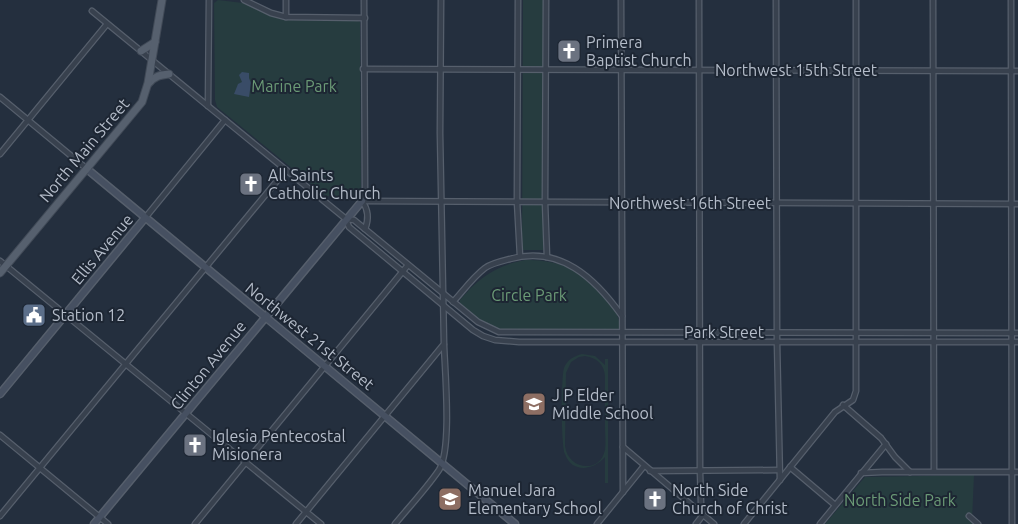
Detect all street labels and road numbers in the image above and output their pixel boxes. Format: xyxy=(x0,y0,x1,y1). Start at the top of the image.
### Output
street label: Northwest 15th Street xyxy=(715,61,878,79)
street label: North Main Street xyxy=(36,94,133,205)
street label: Northwest 16th Street xyxy=(609,194,772,212)
street label: Ellis Avenue xyxy=(68,210,136,288)
street label: Northwest 21st Street xyxy=(242,279,378,394)
street label: Clinton Avenue xyxy=(167,317,249,413)
street label: Park Street xyxy=(684,323,765,341)

